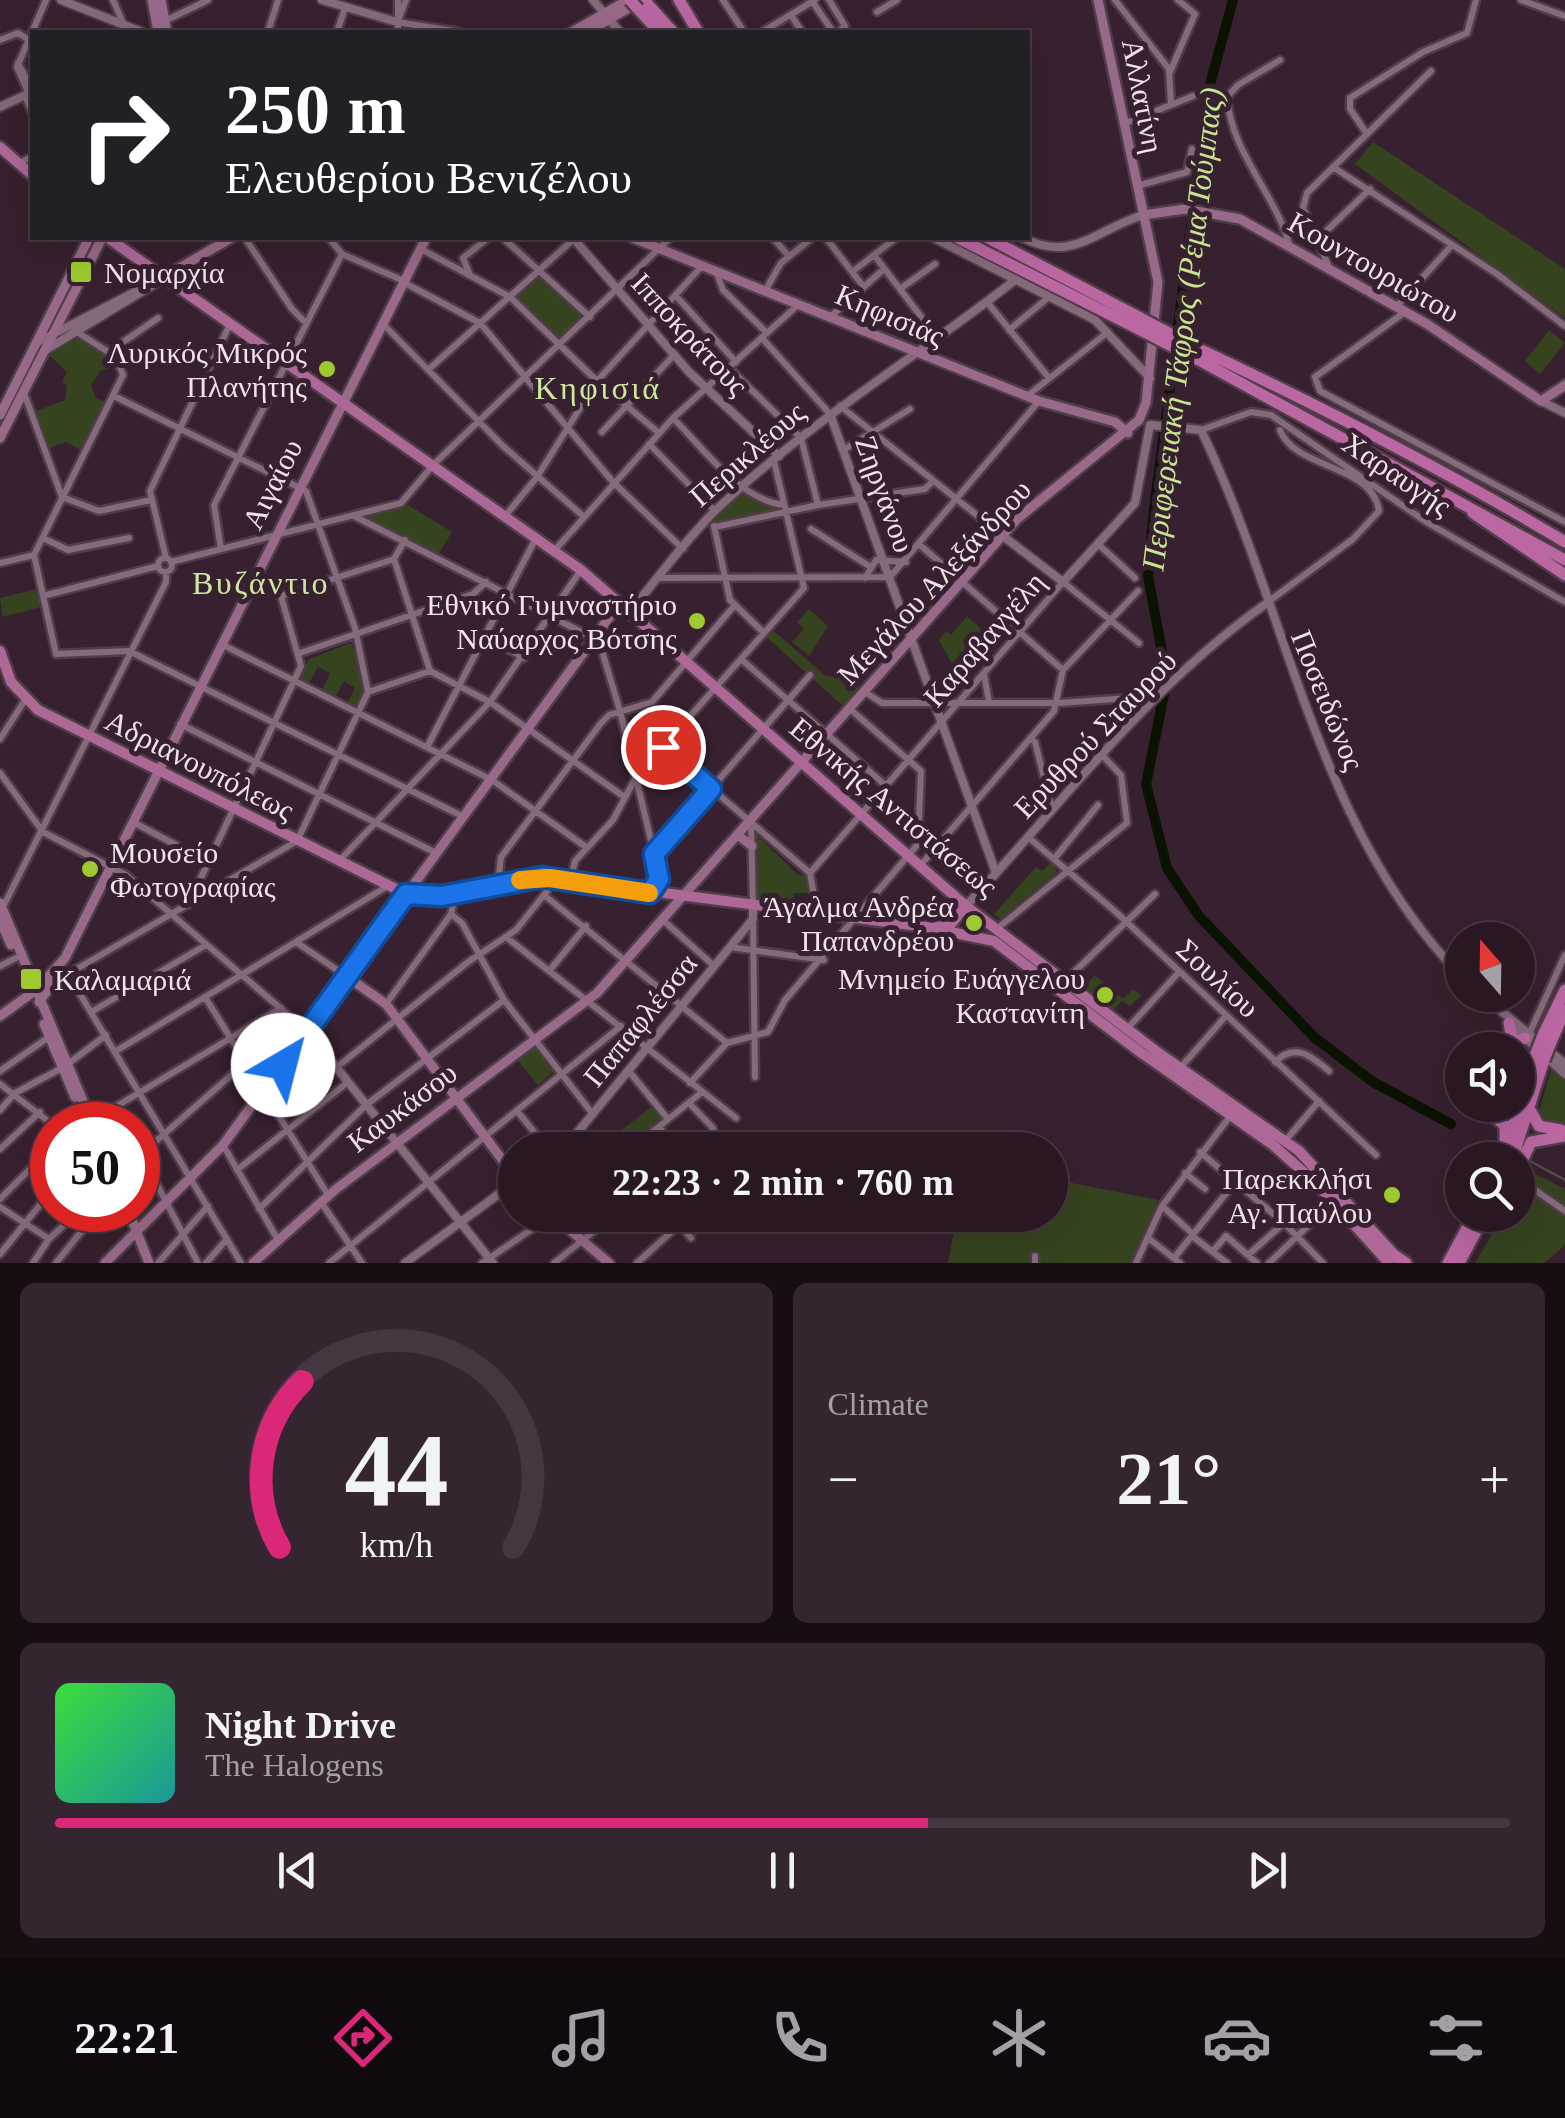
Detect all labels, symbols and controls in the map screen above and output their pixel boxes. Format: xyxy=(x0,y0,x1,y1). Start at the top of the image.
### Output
street label: Αλλατίνη xyxy=(1116,36,1170,156)
icon: right xyxy=(60,70,190,200)
text: 250 m xyxy=(225,71,406,148)
water label: Περιφερειακή Τάφρος (Ρέμα Τούμπας) xyxy=(1134,85,1230,574)
text: Ελευθερίου Βενιζέλου xyxy=(225,153,632,203)
street label: Κουντουριώτου xyxy=(1283,205,1465,329)
place label: Νομαρχία xyxy=(104,256,225,289)
marker: Νομαρχία xyxy=(68,259,94,285)
street label: Ιπποκράτους xyxy=(625,266,755,402)
street label: Κηφισιάς xyxy=(831,277,949,353)
place label: Λυρικός Μικρός Πλανήτης xyxy=(107,336,307,403)
marker: Λυρικός Μικρός Πλανήτης xyxy=(316,358,338,380)
district label: Κηφισιά xyxy=(534,370,662,406)
street label: Περικλέους xyxy=(683,395,811,513)
street label: Χαραυγής xyxy=(1336,426,1458,522)
street label: Ζηργάνου xyxy=(849,431,921,557)
street label: Αιγαίου xyxy=(235,433,309,535)
street label: Μεγάλου Αλεξάνδρου xyxy=(831,473,1037,691)
district label: Βυζάντιο xyxy=(192,565,330,601)
street label: Καραβαγγέλη xyxy=(917,565,1051,713)
place label: Εθνικό Γυμναστήριο Ναύαρχος Βότσης xyxy=(426,588,677,655)
marker: Εθνικό Γυμναστήριο Ναύαρχος Βότσης xyxy=(686,610,708,632)
street label: Ποσειδώνος xyxy=(1285,625,1371,775)
street label: Ερυθρού Σταυρού xyxy=(1007,644,1183,824)
street label: Αδριανουπόλεως xyxy=(100,703,300,827)
pin xyxy=(621,705,706,790)
street label: Εθνικής Αντιστάσεως xyxy=(784,711,1004,903)
icon: arrive xyxy=(636,720,691,775)
place label: Μουσείο Φωτογραφίας xyxy=(110,836,276,903)
marker: Μουσείο Φωτογραφίας xyxy=(79,858,101,880)
place label: Άγαλμα Ανδρέα Παπανδρέου xyxy=(763,890,954,957)
marker: Άγαλμα Ανδρέα Παπανδρέου xyxy=(963,912,985,934)
north arrow xyxy=(1445,922,1535,1012)
map controls xyxy=(1445,922,1535,1232)
street label: Σουλίου xyxy=(1170,932,1266,1024)
street label: Παπαφλέσσα xyxy=(577,947,704,1093)
place label: Μνημείο Ευάγγελου Καστανίτη xyxy=(838,962,1085,1029)
place label: Καλαμαριά xyxy=(54,963,191,996)
marker: Καλαμαριά xyxy=(18,966,44,992)
marker: Μνημείο Ευάγγελου Καστανίτη xyxy=(1094,984,1116,1006)
position arrow xyxy=(231,1013,335,1117)
button: sound xyxy=(1445,1032,1535,1122)
street label: Καυκάσου xyxy=(341,1055,463,1159)
speed limit sign: 50 xyxy=(30,1102,160,1232)
button: search xyxy=(1445,1142,1535,1232)
text: 22:23 · 2 min · 760 m xyxy=(612,1161,954,1203)
place label: Παρεκκλήσι Αγ. Παύλου xyxy=(1223,1162,1372,1229)
marker: Παρεκκλήσι Αγ. Παύλου xyxy=(1381,1184,1403,1206)
text: Climate xyxy=(828,1386,929,1422)
text: 44 xyxy=(344,1412,448,1527)
text: 21° xyxy=(1116,1437,1221,1520)
text: − xyxy=(828,1449,859,1510)
text: + xyxy=(1479,1449,1510,1510)
text: km/h xyxy=(360,1525,433,1565)
text: Night Drive xyxy=(205,1704,396,1746)
text: The Halogens xyxy=(205,1747,384,1783)
icon: previous xyxy=(270,1843,325,1898)
icon: pause xyxy=(755,1843,810,1898)
icon: next xyxy=(1240,1843,1295,1898)
icon: directions xyxy=(328,2003,398,2073)
icon: music xyxy=(546,2003,616,2073)
icon: phone xyxy=(765,2003,835,2073)
icon: climate xyxy=(984,2003,1054,2073)
icon: car xyxy=(1202,2003,1272,2073)
icon: filters xyxy=(1421,2003,1491,2073)
text: 22:21 xyxy=(74,2013,179,2063)

